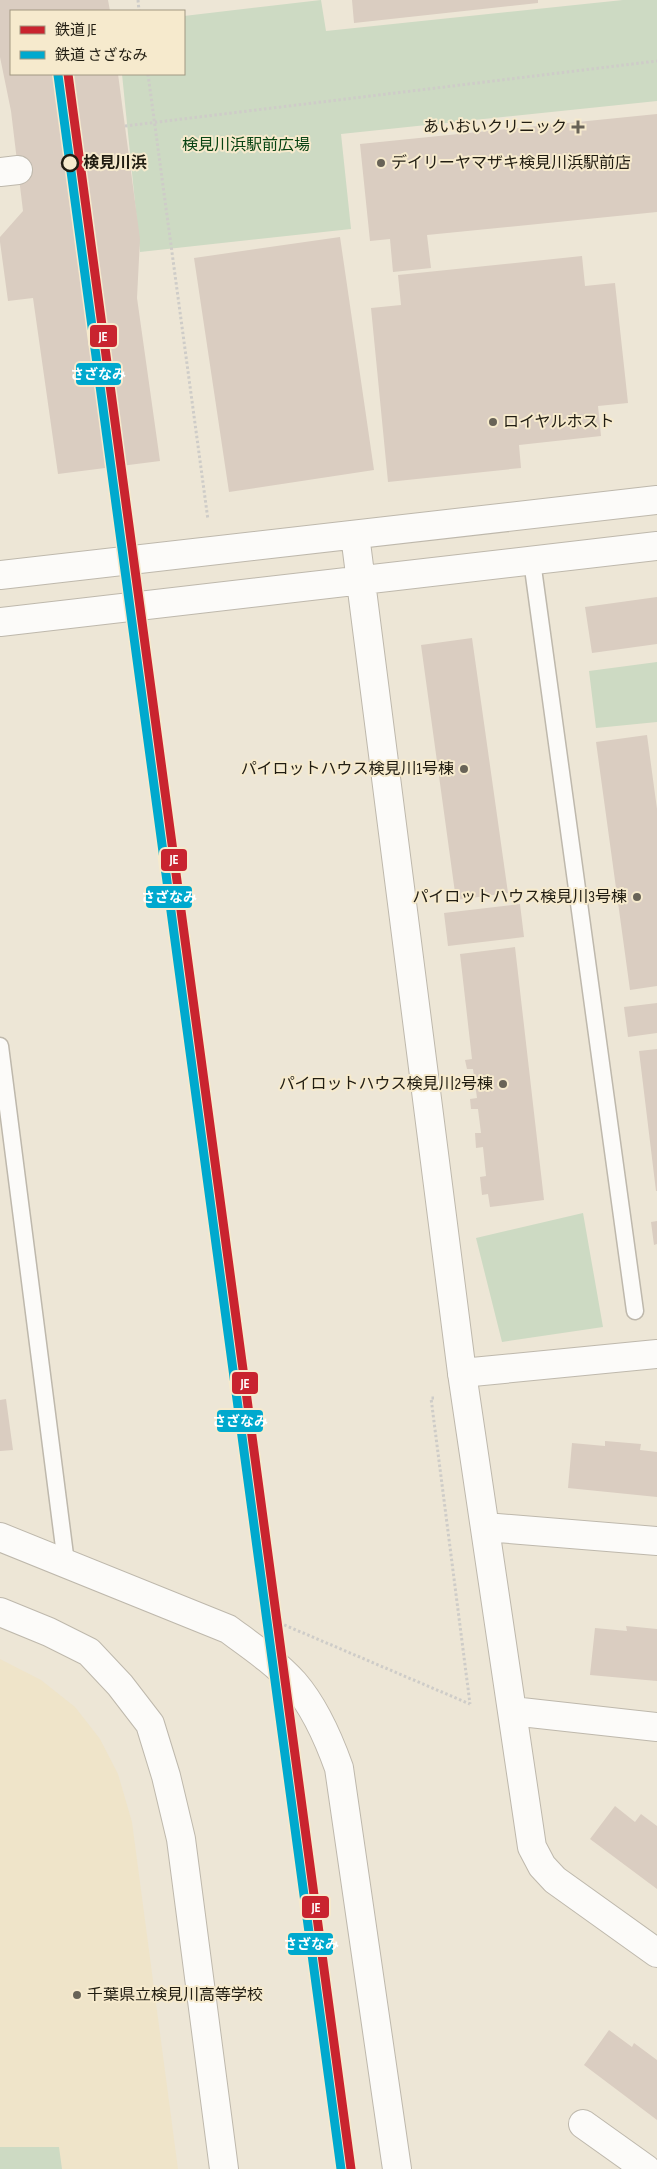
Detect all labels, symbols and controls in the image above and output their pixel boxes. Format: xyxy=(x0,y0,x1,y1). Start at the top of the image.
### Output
legend xyxy=(10,10,185,75)
text: 鉄道 JE xyxy=(55,21,97,40)
text: 鉄道 さざなみ xyxy=(55,46,147,65)
place label: あいおいクリニック xyxy=(423,118,567,137)
marker: あいおいクリニック xyxy=(571,120,585,134)
park label: 検見川浜駅前広場 xyxy=(182,136,310,155)
marker: 検見川浜 xyxy=(61,154,79,172)
place label: 検見川浜 xyxy=(83,154,147,173)
place label: デイリーヤマザキ検見川浜駅前店 xyxy=(391,154,631,173)
marker: デイリーヤマザキ検見川浜駅前店 xyxy=(375,157,387,169)
line badge: JE xyxy=(89,324,118,348)
text: JE xyxy=(97,328,108,345)
line badge: さざなみ xyxy=(75,362,122,386)
text: さざなみ xyxy=(70,366,126,383)
place label: ロイヤルホスト xyxy=(503,413,615,432)
marker: ロイヤルホスト xyxy=(487,416,499,428)
place label: パイロットハウス検見川1号棟 xyxy=(240,760,454,779)
marker: パイロットハウス検見川1号棟 xyxy=(458,763,470,775)
line badge: JE xyxy=(160,848,188,872)
text: JE xyxy=(168,851,179,868)
line badge: さざなみ xyxy=(145,885,193,909)
place label: パイロットハウス検見川3号棟 xyxy=(412,888,627,907)
text: さざなみ xyxy=(141,889,197,906)
marker: パイロットハウス検見川3号棟 xyxy=(631,891,643,903)
place label: パイロットハウス検見川2号棟 xyxy=(278,1075,493,1094)
marker: パイロットハウス検見川2号棟 xyxy=(497,1078,509,1090)
line badge: JE xyxy=(231,1371,259,1395)
text: JE xyxy=(239,1375,250,1392)
line badge: さざなみ xyxy=(216,1409,264,1433)
text: さざなみ xyxy=(212,1413,268,1430)
line badge: JE xyxy=(301,1895,330,1919)
text: JE xyxy=(310,1899,321,1916)
line badge: さざなみ xyxy=(287,1932,334,1956)
text: さざなみ xyxy=(283,1936,339,1953)
place label: 千葉県立検見川高等学校 xyxy=(87,1986,263,2005)
marker: 千葉県立検見川高等学校 xyxy=(71,1989,83,2001)

